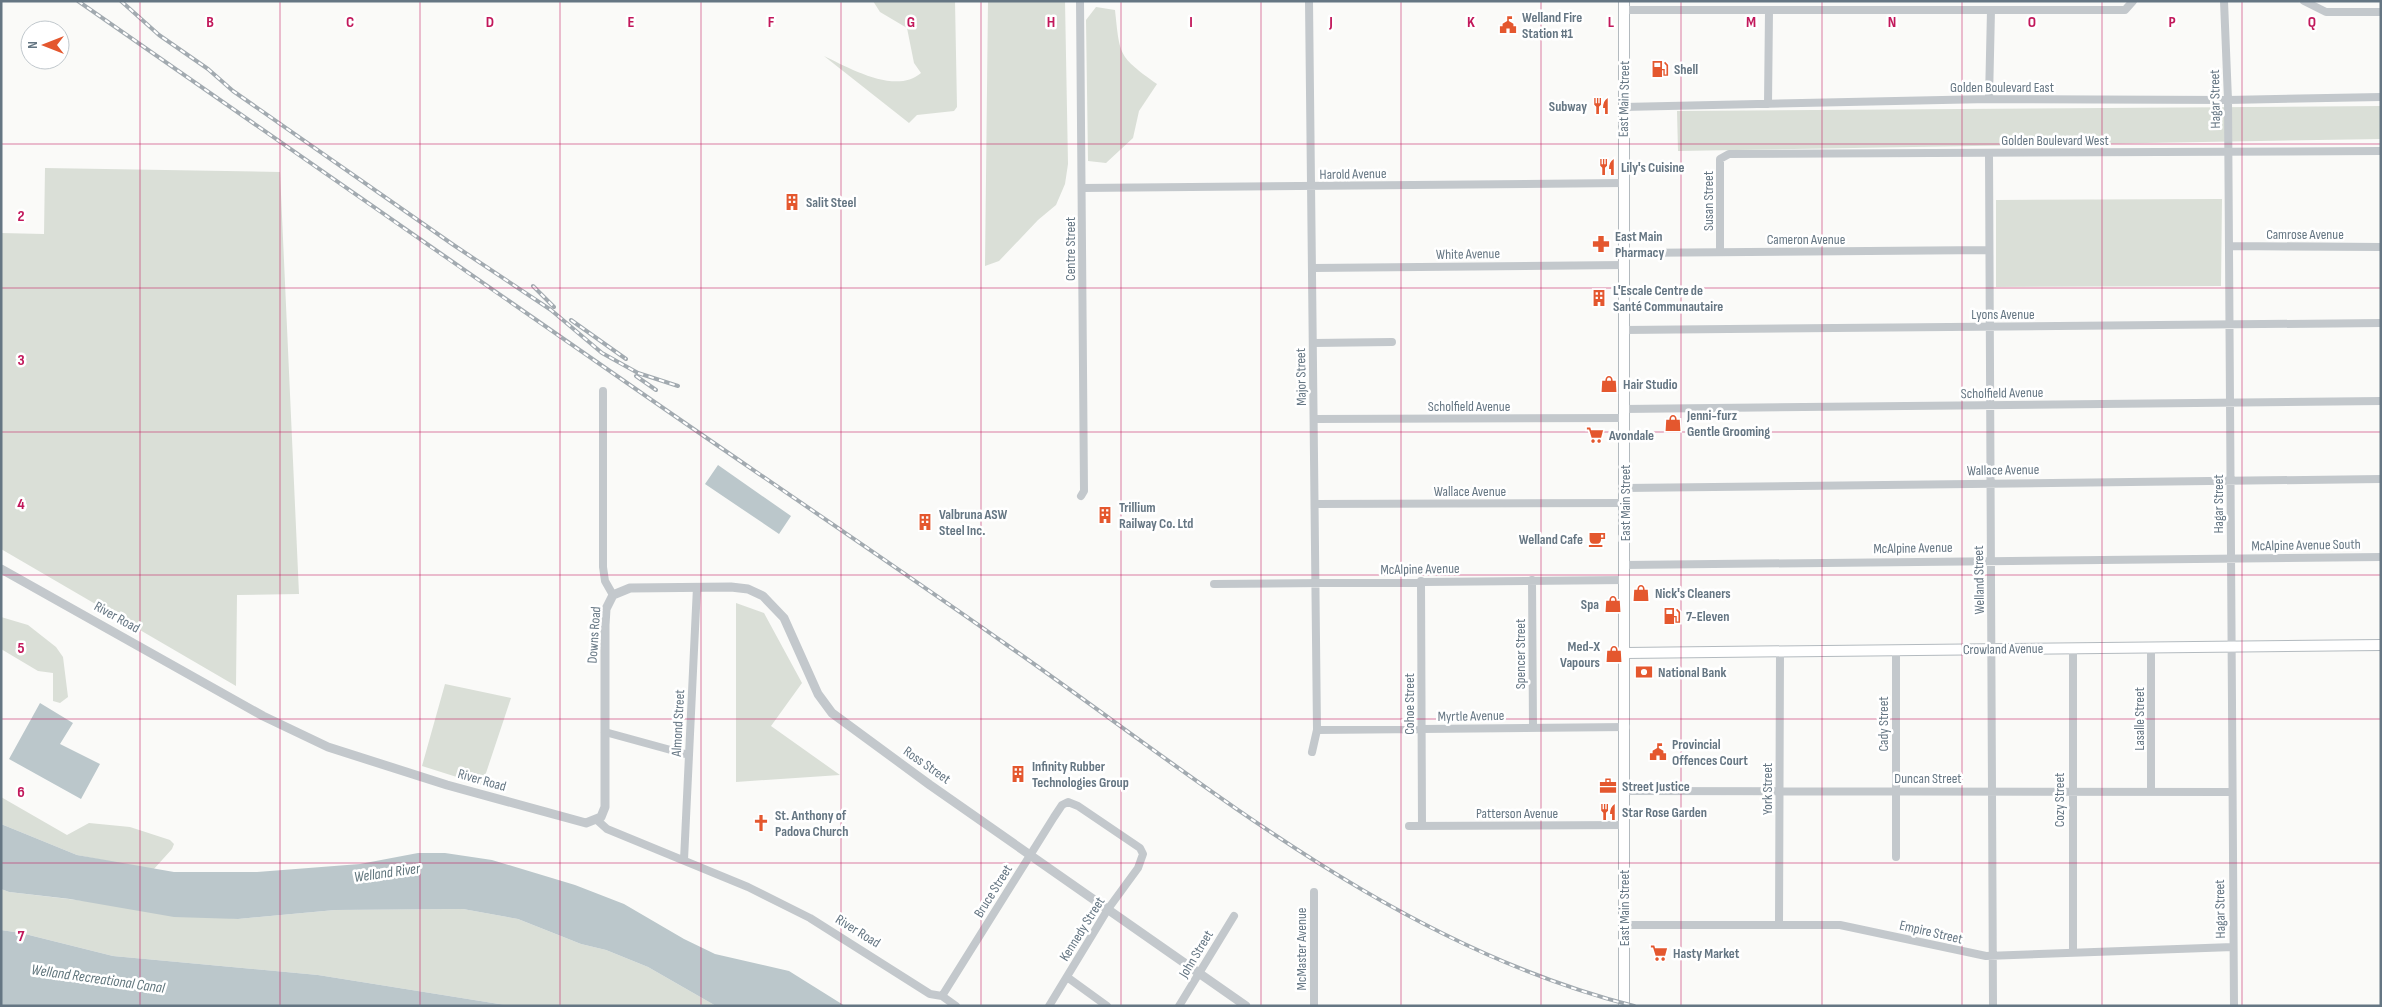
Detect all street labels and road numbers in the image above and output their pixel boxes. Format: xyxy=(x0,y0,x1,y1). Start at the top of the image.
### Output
street label: East Main Street xyxy=(1615,61,1633,137)
street label: Hagar Street xyxy=(2206,69,2224,129)
street label: Golden Boulevard East xyxy=(1950,79,2054,96)
street label: Golden Boulevard West xyxy=(2001,132,2109,149)
street label: Harold Avenue xyxy=(1319,165,1387,183)
street label: Susan Street xyxy=(1700,171,1717,231)
street label: Centre Street xyxy=(1062,217,1079,281)
street label: Camrose Avenue xyxy=(2266,226,2344,243)
street label: Cameron Avenue xyxy=(1767,231,1845,248)
street label: White Avenue xyxy=(1436,245,1500,263)
street label: Lyons Avenue xyxy=(1971,306,2035,323)
street label: Major Street xyxy=(1292,348,1310,406)
street label: Scholfield Avenue xyxy=(1961,384,2043,402)
street label: Scholfield Avenue xyxy=(1428,398,1510,415)
street label: Wallace Avenue xyxy=(1967,461,2039,479)
street label: East Main Street xyxy=(1617,465,1634,541)
street label: Hagar Street xyxy=(2210,474,2227,534)
street label: Wallace Avenue xyxy=(1434,483,1506,500)
street label: McAlpine Avenue South xyxy=(2251,536,2361,554)
street label: McAlpine Avenue xyxy=(1873,539,1953,557)
street label: Welland Street xyxy=(1970,546,1988,614)
street label: McAlpine Avenue xyxy=(1380,560,1460,578)
street label: River Road xyxy=(91,598,143,637)
street label: Downs Road xyxy=(584,606,604,664)
street label: Spencer Street xyxy=(1512,619,1529,689)
street label: Crowland Avenue xyxy=(1963,640,2043,658)
street label: Cohoe Street xyxy=(1401,673,1418,735)
street label: Lasalle Street xyxy=(2131,687,2148,751)
street label: Almond Street xyxy=(668,689,688,758)
street label: Cady Street xyxy=(1875,697,1892,751)
street label: Myrtle Avenue xyxy=(1437,707,1505,725)
street label: Ross Street xyxy=(900,743,954,787)
street label: York Street xyxy=(1759,763,1776,815)
street label: River Road xyxy=(456,765,508,795)
street label: Duncan Street xyxy=(1894,770,1962,787)
street label: Cozy Street xyxy=(2051,773,2068,827)
street label: Patterson Avenue xyxy=(1476,805,1558,822)
street label: Bruce Street xyxy=(970,861,1016,921)
street label: East Main Street xyxy=(1616,870,1633,946)
street label: Hagar Street xyxy=(2211,879,2229,939)
street label: Kennedy Street xyxy=(1056,894,1108,964)
street label: McMaster Avenue xyxy=(1293,908,1310,990)
street label: River Road xyxy=(832,911,884,951)
street label: Empire Street xyxy=(1898,916,1964,948)
street label: John Street xyxy=(1175,927,1217,982)

